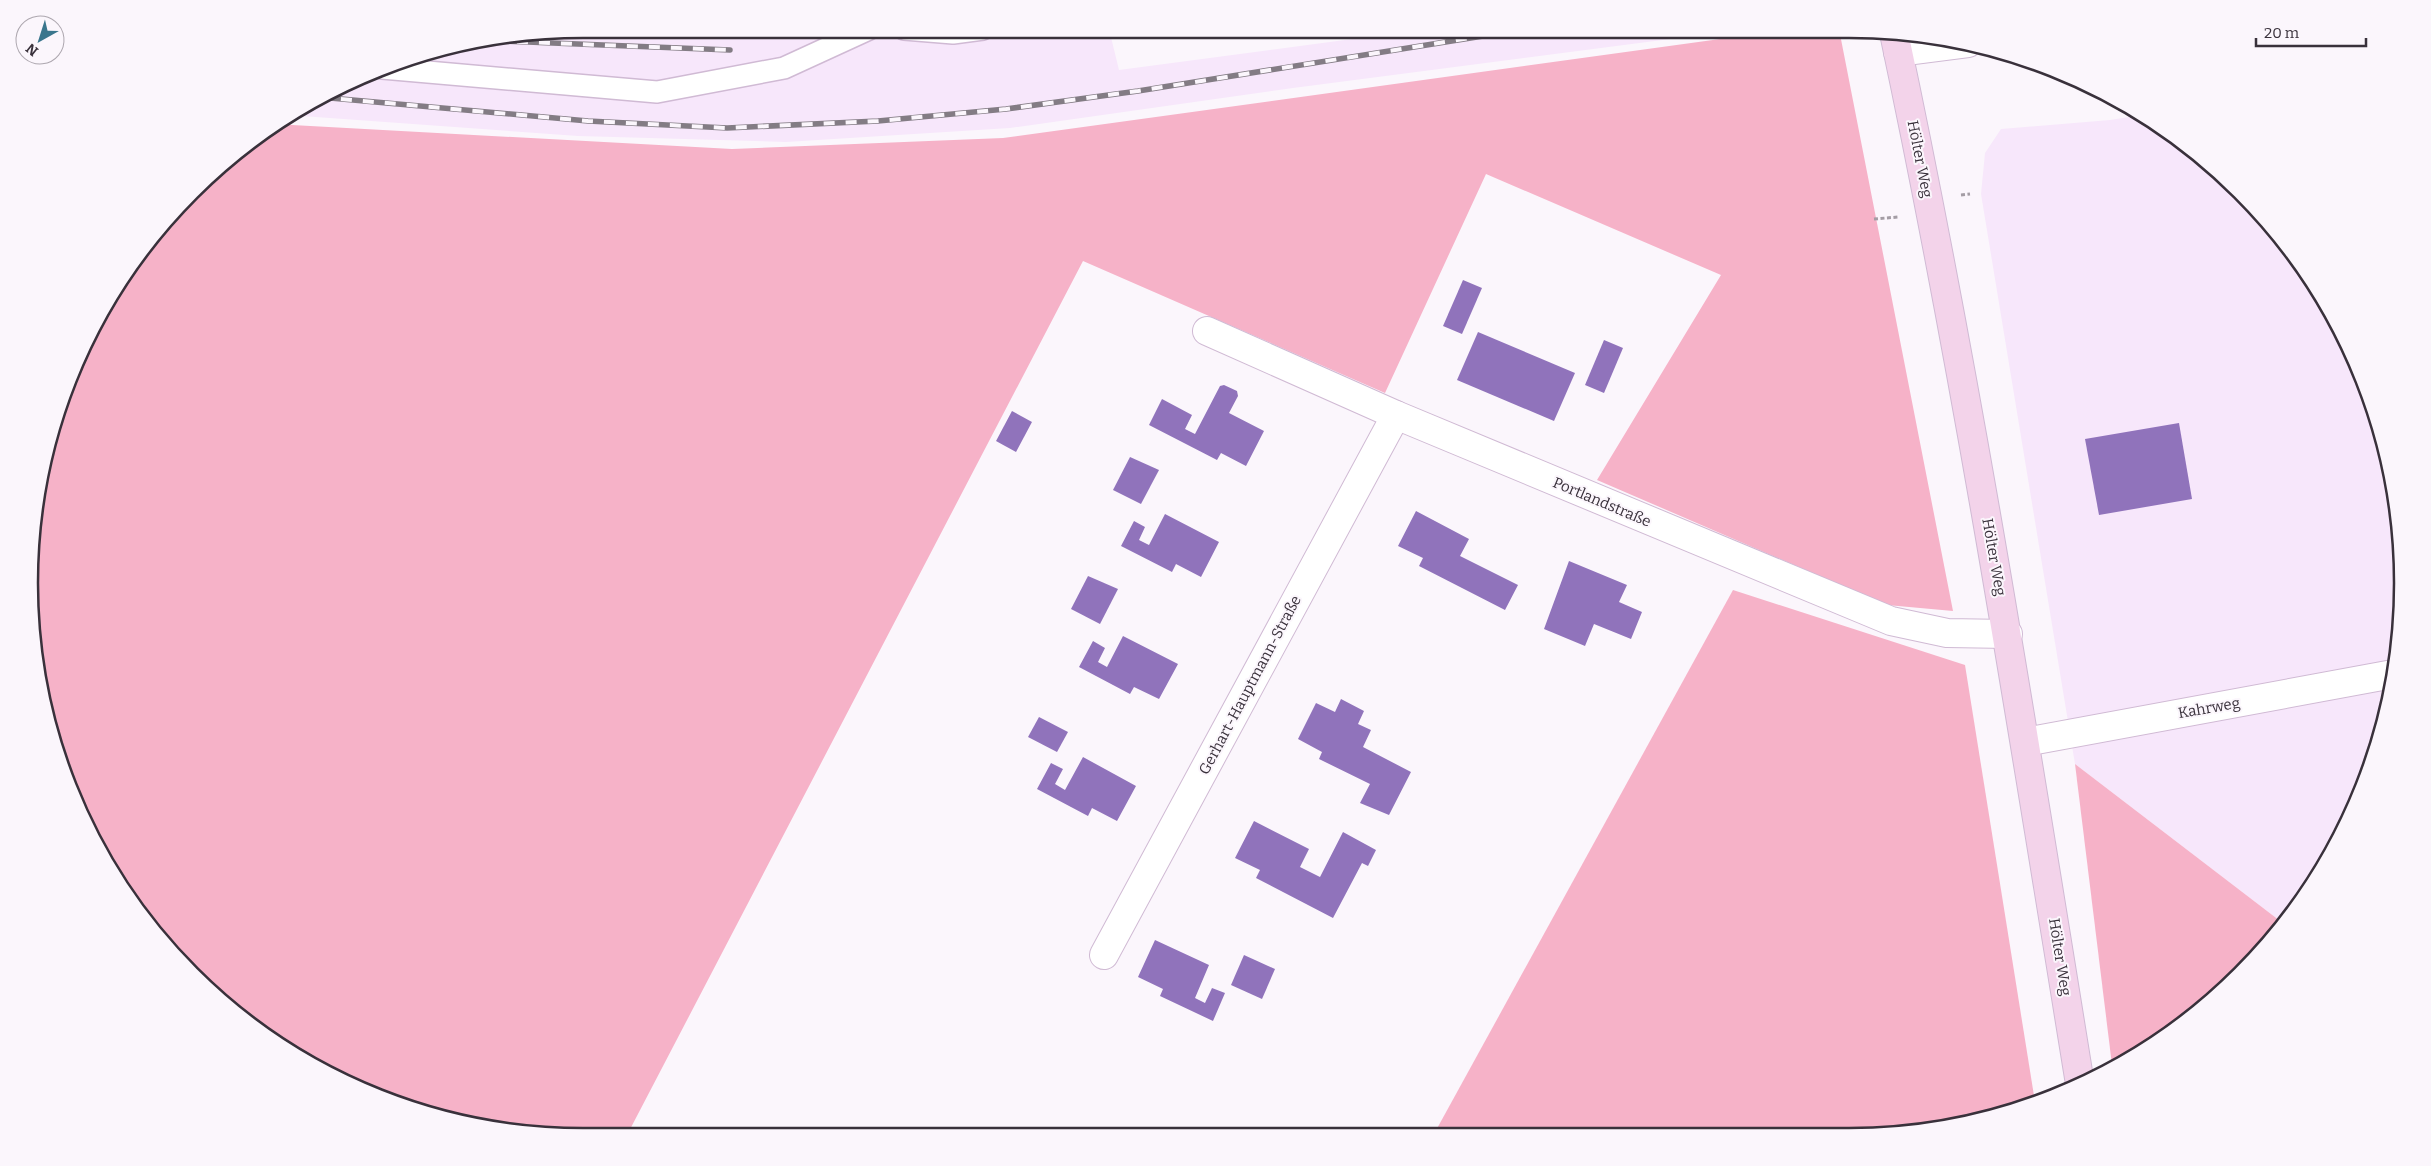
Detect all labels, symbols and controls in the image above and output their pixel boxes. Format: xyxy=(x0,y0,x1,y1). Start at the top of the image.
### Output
north arrow xyxy=(15,15,65,65)
scale bar xyxy=(2256,15,2366,47)
text: 20 m xyxy=(2264,24,2300,42)
text: N xyxy=(22,40,42,60)
street label: Hölter Weg xyxy=(1904,119,1936,199)
street label: Portlandstraße xyxy=(1550,473,1654,531)
street label: Hölter Weg xyxy=(1978,517,2010,597)
street label: Gerhart-Hauptmann-Straße xyxy=(1195,592,1305,778)
street label: Kahrweg xyxy=(2177,694,2241,722)
street label: Hölter Weg xyxy=(2045,917,2075,997)

